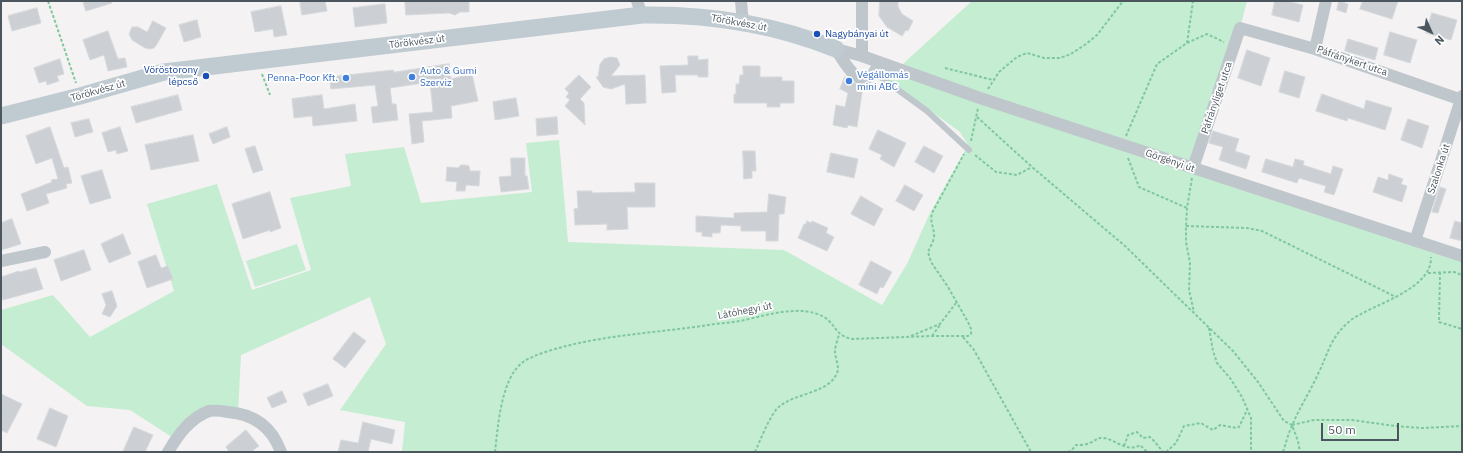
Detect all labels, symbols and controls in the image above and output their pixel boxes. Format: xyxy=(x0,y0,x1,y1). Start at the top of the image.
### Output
street label: Törökvész út xyxy=(710,12,768,34)
north arrow xyxy=(1411,12,1451,52)
place label: Nagybányai út xyxy=(825,28,889,40)
marker: Nagybányai út xyxy=(812,29,822,39)
street label: Törökvész út xyxy=(388,33,446,51)
text: N xyxy=(1432,33,1447,48)
street label: Páfránykert utca xyxy=(1315,43,1389,79)
street label: Páfrányliget utca xyxy=(1199,60,1235,136)
place label: Vöröstorony lépcső xyxy=(144,64,198,88)
place label: Auto & Gumi Szerviz xyxy=(420,65,477,88)
place label: Végállomás mini ABC xyxy=(857,69,909,92)
marker: Vöröstorony lépcső xyxy=(201,71,211,81)
place label: Penna-Poor Kft. xyxy=(267,72,338,84)
marker: Auto & Gumi Szerviz xyxy=(407,72,417,82)
marker: Penna-Poor Kft. xyxy=(341,73,351,83)
marker: Végállomás mini ABC xyxy=(844,76,854,86)
street label: Törökvész út xyxy=(69,77,127,105)
street label: Szalonka út xyxy=(1425,142,1453,196)
street label: Görgényi út xyxy=(1144,147,1196,175)
street label: Látóhegyi út xyxy=(717,300,773,322)
scale bar xyxy=(1323,415,1401,441)
text: 50 m xyxy=(1328,422,1356,437)

